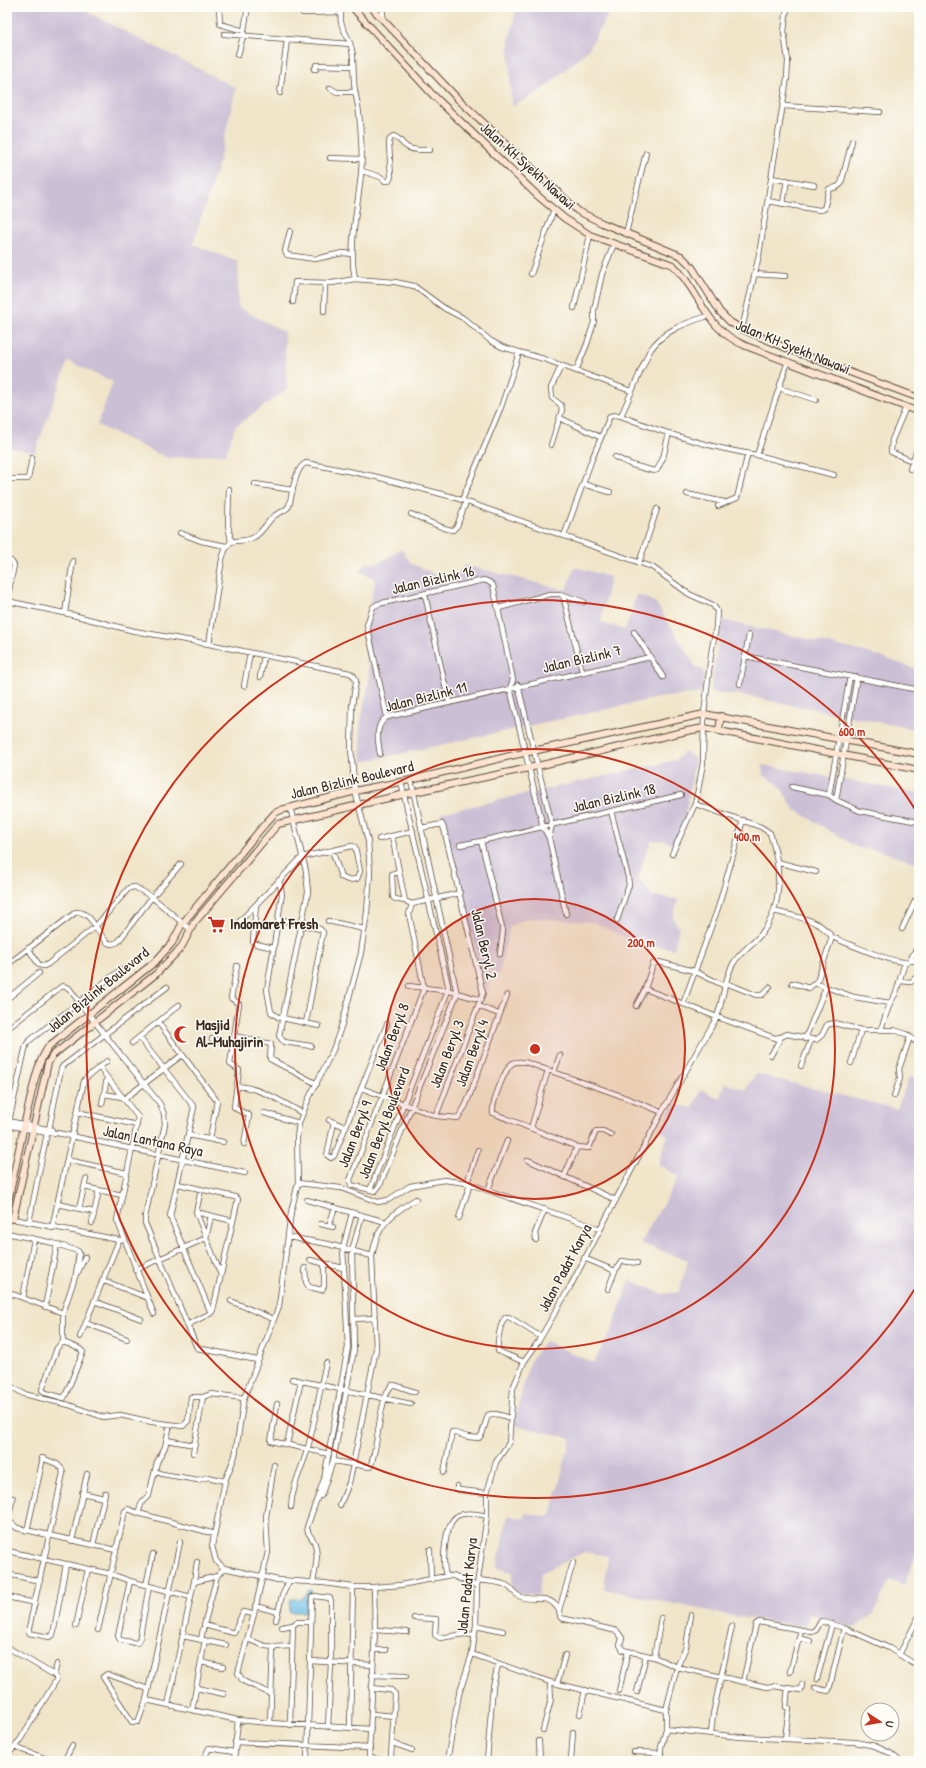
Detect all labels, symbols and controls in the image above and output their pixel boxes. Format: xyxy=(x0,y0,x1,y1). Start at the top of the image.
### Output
street label: Jalan KH Syekh Nawawi xyxy=(476,117,581,214)
street label: Jalan KH Syekh Nawawi xyxy=(733,314,854,379)
street label: Jalan Bizlink 16 xyxy=(390,560,476,599)
street label: Jalan Bizlink 7 xyxy=(540,639,623,678)
street label: Jalan Bizlink 11 xyxy=(383,676,469,717)
text: 600 m xyxy=(839,723,865,740)
street label: Jalan Bizlink Boulevard xyxy=(288,755,416,804)
street label: Jalan Bizlink 18 xyxy=(570,778,658,817)
text: 400 m xyxy=(734,828,760,845)
street label: Jalan Beryl 2 xyxy=(466,907,503,981)
place label: Indomaret Fresh xyxy=(230,913,319,934)
supermarket icon: Indomaret Fresh xyxy=(207,914,227,934)
text: 200 m xyxy=(627,934,655,951)
street label: Jalan Bizlink Boulevard xyxy=(42,942,153,1037)
street label: Jalan Beryl 8 xyxy=(369,1000,414,1074)
place label: Masjid Al-Muhajirin xyxy=(196,1014,263,1052)
street label: Jalan Beryl 3 xyxy=(424,1016,469,1091)
street label: Jalan Beryl 4 xyxy=(450,1016,494,1089)
mosque icon: Masjid Al-Muhajirin xyxy=(173,1024,193,1044)
centre of rings xyxy=(528,1042,542,1056)
street label: Jalan Beryl Boulevard xyxy=(353,1064,414,1182)
street label: Jalan Beryl 9 xyxy=(332,1097,377,1170)
street label: Jalan Lantana Raya xyxy=(101,1120,205,1161)
street label: Jalan Padat Karya xyxy=(533,1220,597,1315)
street label: Jalan Padat Karya xyxy=(451,1537,482,1635)
north arrow xyxy=(860,1702,900,1742)
text: U xyxy=(882,1720,897,1728)

